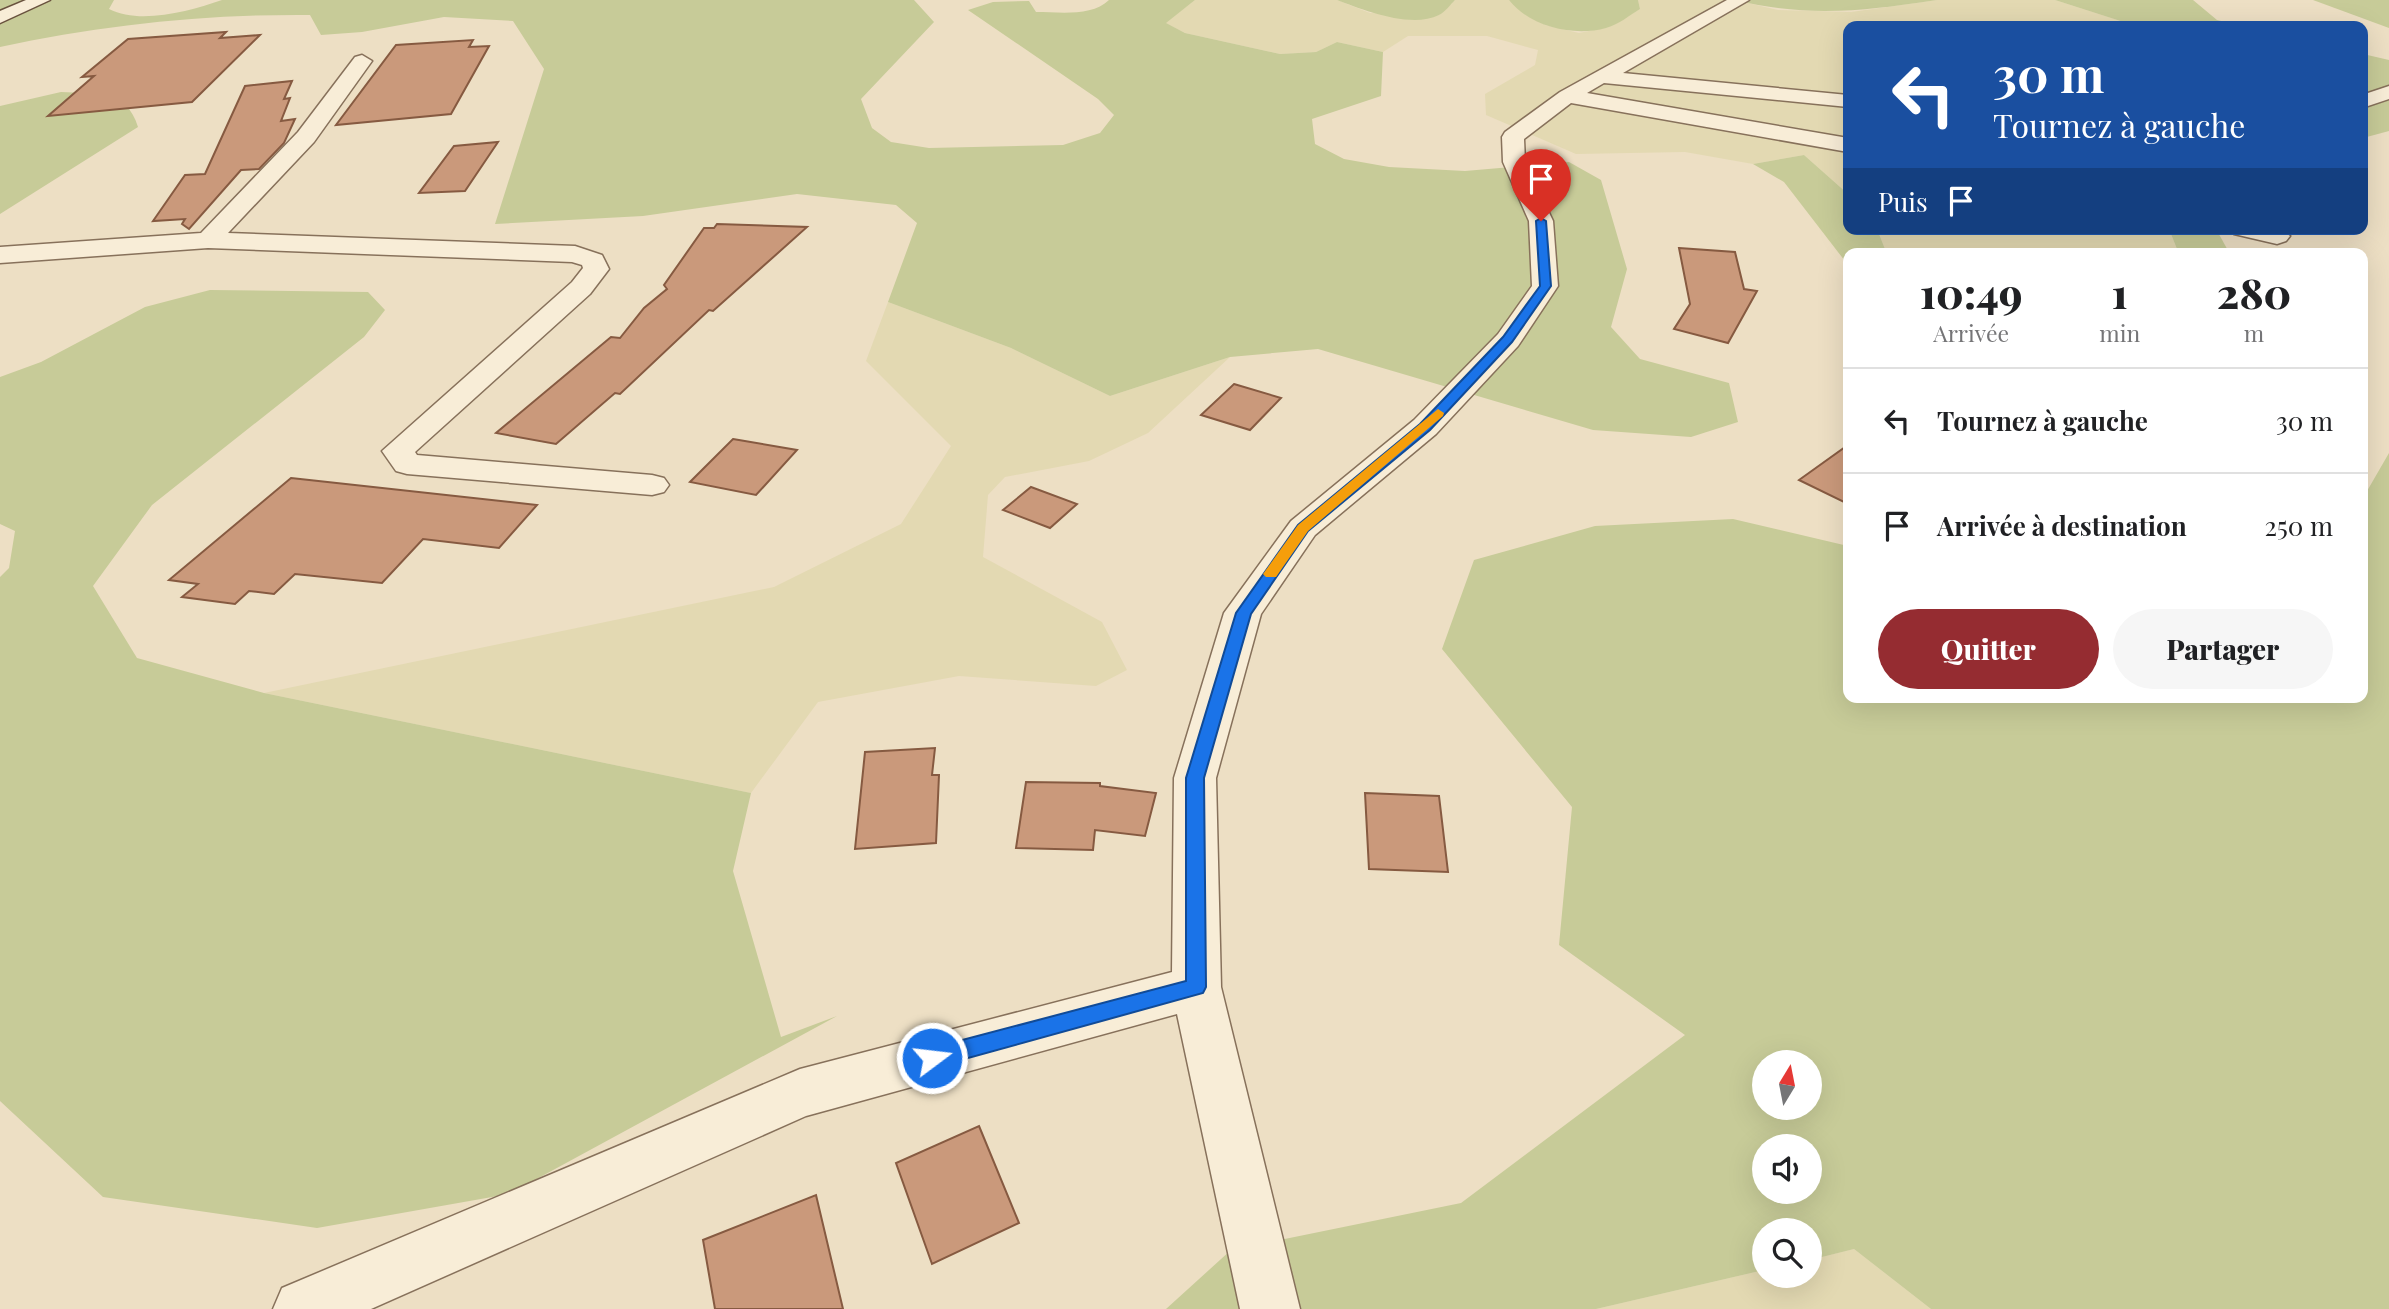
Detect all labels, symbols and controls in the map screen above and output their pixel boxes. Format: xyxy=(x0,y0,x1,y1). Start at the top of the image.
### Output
text: 30 m xyxy=(1993,40,2104,105)
icon: left xyxy=(1878,49,1969,140)
text: Tournez à gauche xyxy=(1993,103,2246,146)
pin xyxy=(1511,149,1571,221)
icon: arrive xyxy=(1522,160,1560,198)
icon: arrive xyxy=(1942,182,1980,220)
text: Puis xyxy=(1878,184,1928,219)
text: 10:49 xyxy=(1920,264,2023,320)
text: 1 xyxy=(2112,264,2128,320)
text: 280 xyxy=(2217,264,2291,320)
text: Arrivée xyxy=(1933,317,2009,348)
text: min xyxy=(2099,317,2140,348)
text: m xyxy=(2244,317,2264,348)
icon: left xyxy=(1878,402,1916,440)
text: Tournez à gauche xyxy=(1937,403,2148,438)
text: 30 m xyxy=(2276,403,2333,438)
icon: arrive xyxy=(1878,507,1916,545)
text: Arrivée à destination xyxy=(1937,508,2187,543)
text: 250 m xyxy=(2265,508,2333,543)
button: Quitter xyxy=(1878,609,2099,689)
button: Partager xyxy=(2113,609,2333,689)
position arrow xyxy=(895,1021,969,1095)
north arrow xyxy=(1752,1050,1822,1120)
map controls xyxy=(1752,1050,1822,1288)
button: sound xyxy=(1752,1134,1822,1204)
button: search xyxy=(1752,1218,1822,1288)

